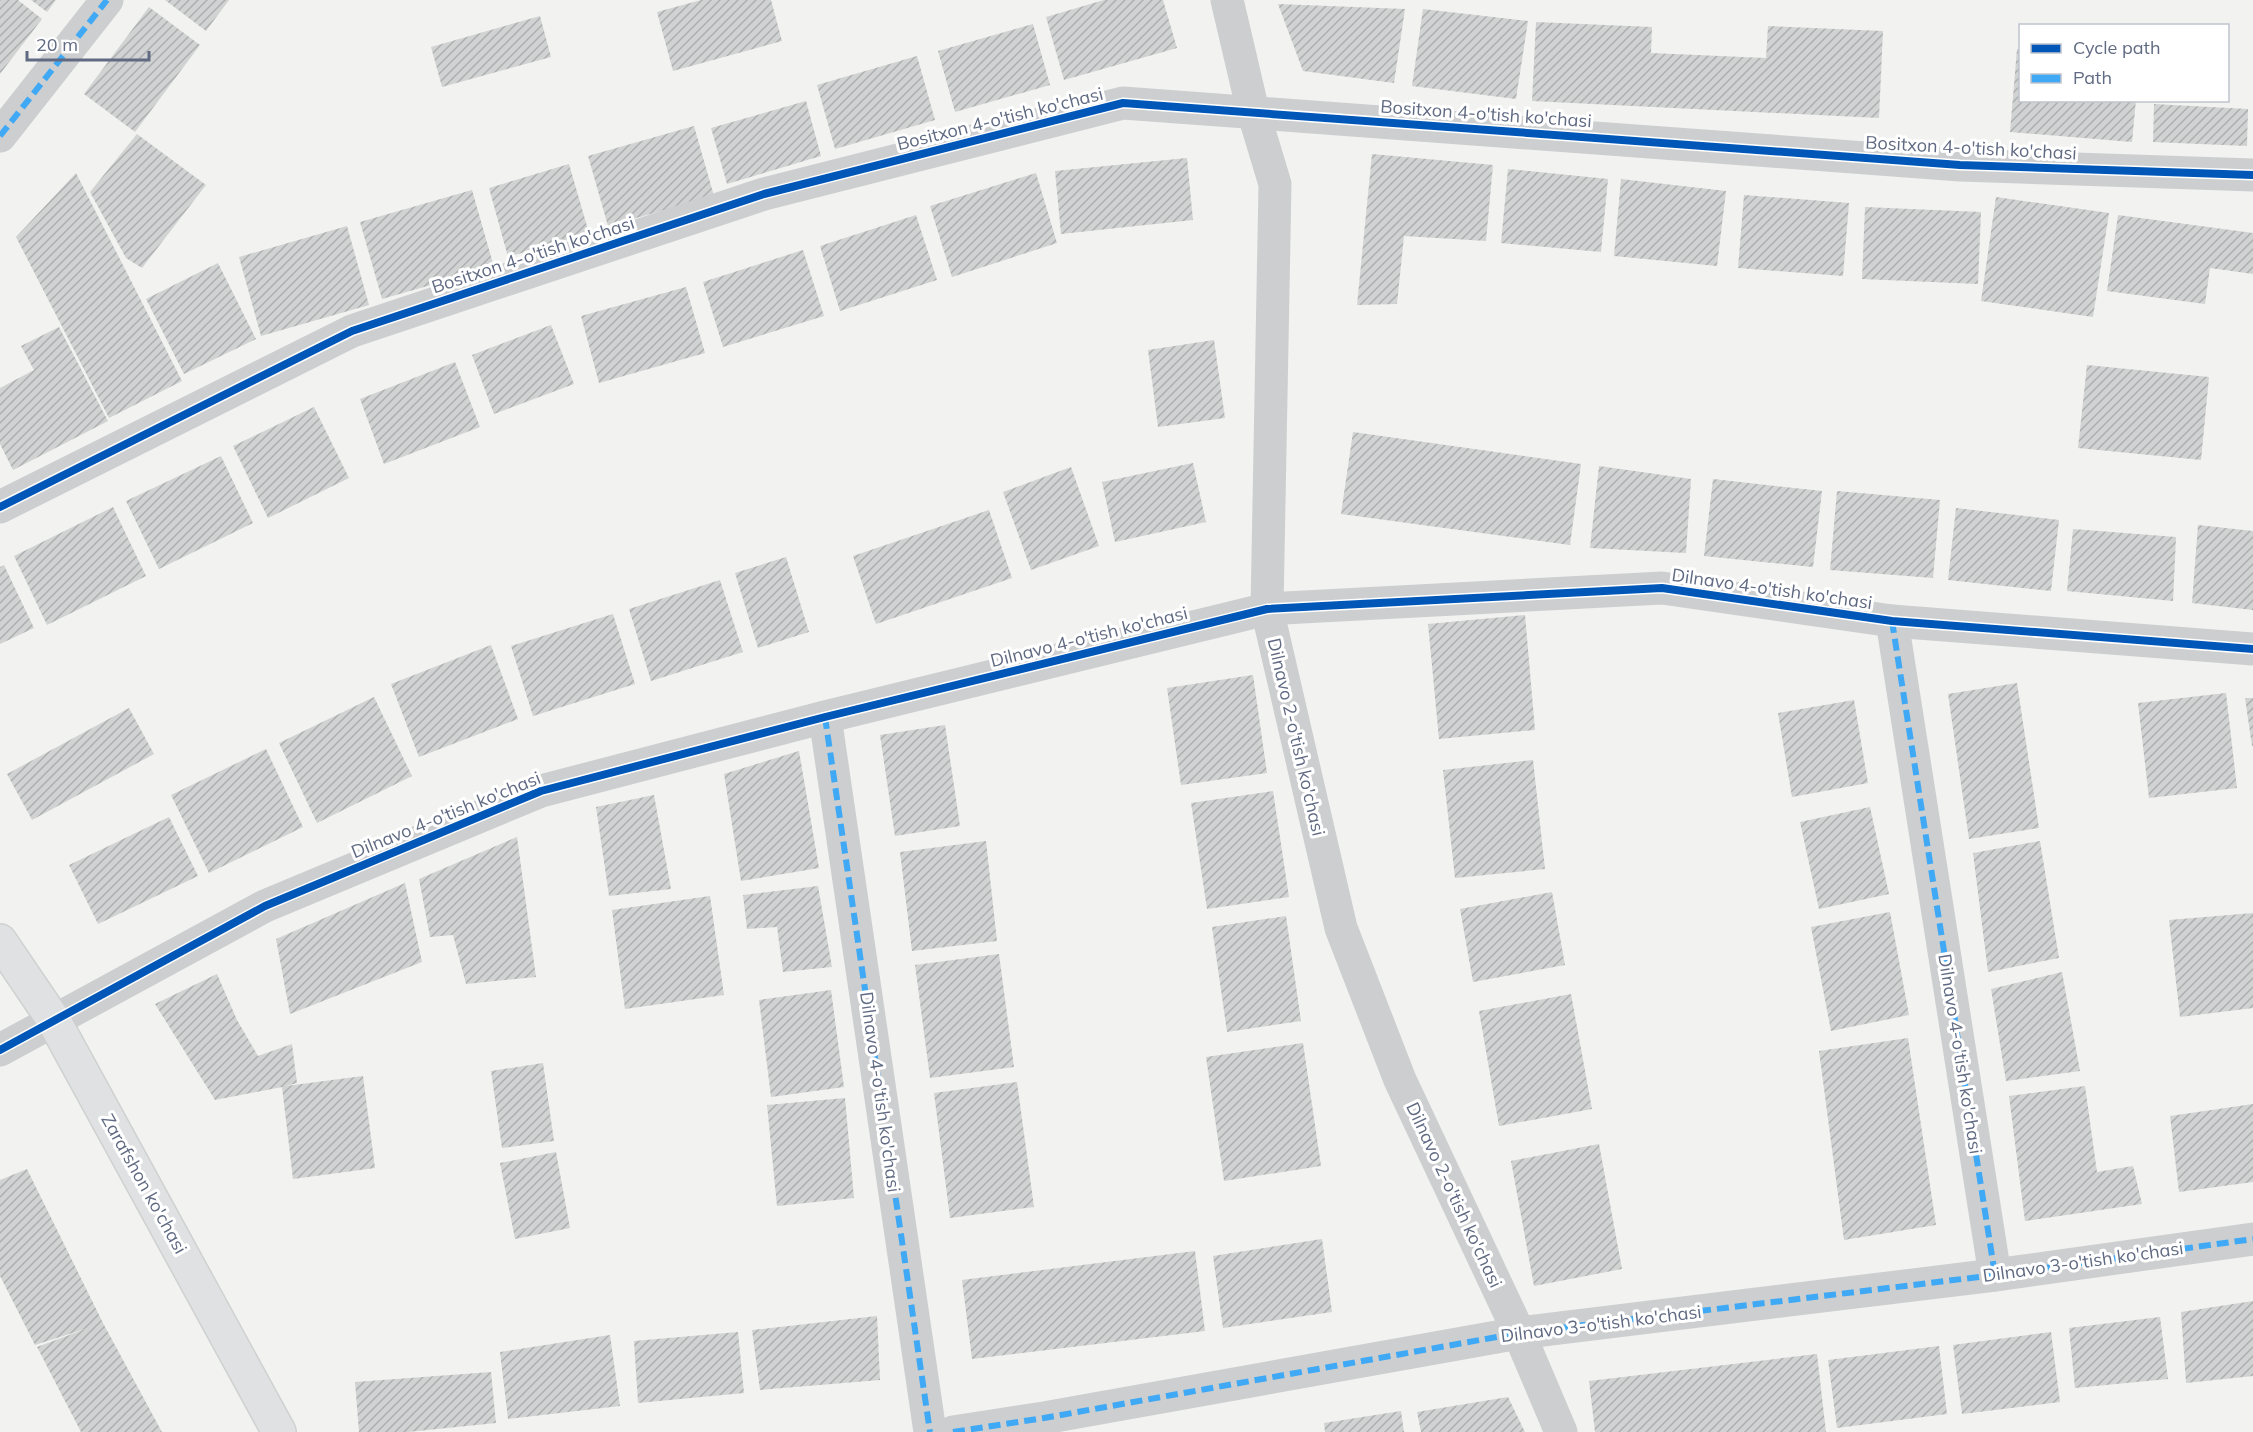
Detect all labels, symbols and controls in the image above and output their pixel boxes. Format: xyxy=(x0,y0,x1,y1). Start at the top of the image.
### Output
scale bar xyxy=(27,24,148,62)
legend xyxy=(2019,24,2229,102)
text: 20 m xyxy=(36,33,78,56)
text: Cycle path xyxy=(2073,36,2160,59)
text: Path xyxy=(2073,66,2112,89)
street label: Bositxon 4-o'tish ko'chasi xyxy=(894,82,1105,155)
street label: Bositxon 4-o'tish ko'chasi xyxy=(1380,95,1592,132)
street label: Bositxon 4-o'tish ko'chasi xyxy=(1865,130,2077,165)
street label: Bositxon 4-o'tish ko'chasi xyxy=(429,211,637,298)
street label: Dilnavo 4-o'tish ko'chasi xyxy=(1670,563,1874,614)
street label: Dilnavo 4-o'tish ko'chasi xyxy=(988,601,1190,672)
street label: Dilnavo 2-o'tish ko'chasi xyxy=(1263,636,1330,838)
street label: Dilnavo 4-o'tish ko'chasi xyxy=(348,766,544,863)
street label: Dilnavo 4-o'tish ko'chasi xyxy=(1933,952,1988,1156)
street label: Dilnavo 4-o'tish ko'chasi xyxy=(855,990,906,1194)
street label: Dilnavo 2-o'tish ko'chasi xyxy=(1401,1098,1508,1291)
street label: Zarafshon ko'chasi xyxy=(96,1110,192,1258)
street label: Dilnavo 3-o'tish ko'chasi xyxy=(1981,1236,2185,1287)
street label: Dilnavo 3-o'tish ko'chasi xyxy=(1499,1300,1703,1347)

